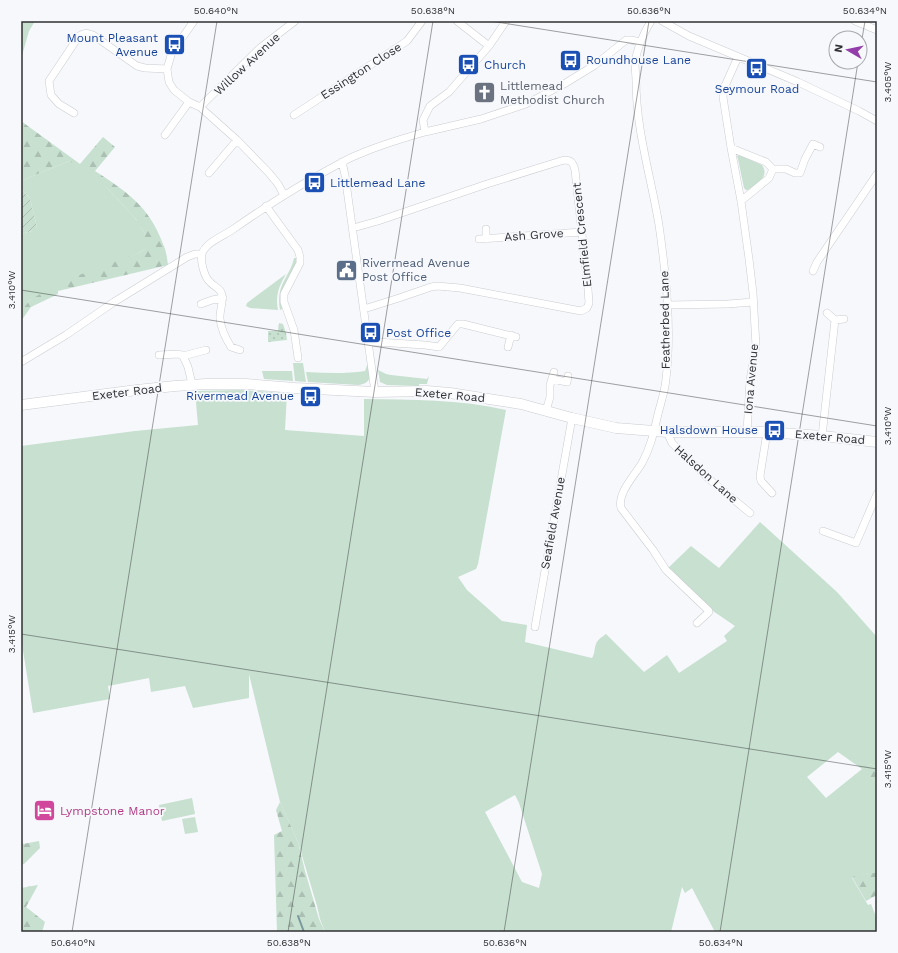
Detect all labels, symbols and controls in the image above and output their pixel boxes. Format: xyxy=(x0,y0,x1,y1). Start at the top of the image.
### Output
text: 50.640°N xyxy=(194,5,238,16)
text: 50.638°N xyxy=(411,5,455,16)
text: 50.636°N xyxy=(627,5,671,16)
text: 50.634°N xyxy=(843,5,887,16)
street label: Willow Avenue xyxy=(211,30,283,98)
north arrow xyxy=(828,30,868,70)
place label: Mount Pleasant Avenue xyxy=(67,31,158,59)
bus stop icon: Mount Pleasant Avenue xyxy=(161,32,187,58)
street label: Essington Close xyxy=(318,40,404,102)
text: N xyxy=(832,43,846,54)
bus stop icon: Roundhouse Lane xyxy=(558,47,584,73)
bus stop icon: Church xyxy=(456,52,482,78)
place label: Roundhouse Lane xyxy=(586,53,691,67)
bus stop icon: Seymour Road xyxy=(744,55,770,81)
place label: Church xyxy=(484,58,526,72)
text: 3.405°W xyxy=(882,61,893,102)
place label: Littlemead Methodist Church xyxy=(500,79,605,107)
church icon: Littlemead Methodist Church xyxy=(472,80,498,106)
place label: Seymour Road xyxy=(715,82,799,96)
bus stop icon: Littlemead Lane xyxy=(301,170,327,196)
place label: Littlemead Lane xyxy=(330,176,425,190)
street label: Elmfield Crescent xyxy=(570,182,594,288)
street label: Ash Grove xyxy=(504,226,564,244)
place label: Rivermead Avenue Post Office xyxy=(362,256,470,284)
public building icon: Rivermead Avenue Post Office xyxy=(334,257,360,283)
text: 3.410°W xyxy=(6,270,17,309)
street label: Featherbed Lane xyxy=(657,270,673,370)
bus stop icon: Post Office xyxy=(358,320,384,346)
place label: Post Office xyxy=(386,326,451,340)
street label: Iona Avenue xyxy=(741,343,761,415)
street label: Exeter Road xyxy=(91,381,163,403)
bus stop icon: Rivermead Avenue xyxy=(297,383,323,409)
street label: Exeter Road xyxy=(414,385,486,405)
place label: Rivermead Avenue xyxy=(186,389,294,403)
text: 3.410°W xyxy=(882,406,893,445)
bus stop icon: Halsdown House xyxy=(761,417,787,443)
place label: Halsdown House xyxy=(660,423,758,437)
street label: Exeter Road xyxy=(794,427,866,447)
street label: Halsdon Lane xyxy=(672,442,740,506)
street label: Seafield Avenue xyxy=(538,476,568,570)
text: 3.415°W xyxy=(6,614,17,653)
text: 3.415°W xyxy=(882,749,893,788)
hotel icon: Lympstone Manor xyxy=(32,798,58,824)
place label: Lympstone Manor xyxy=(60,804,165,818)
text: 50.640°N xyxy=(51,937,95,948)
text: 50.638°N xyxy=(267,937,311,948)
text: 50.636°N xyxy=(483,937,527,948)
text: 50.634°N xyxy=(699,937,743,948)

